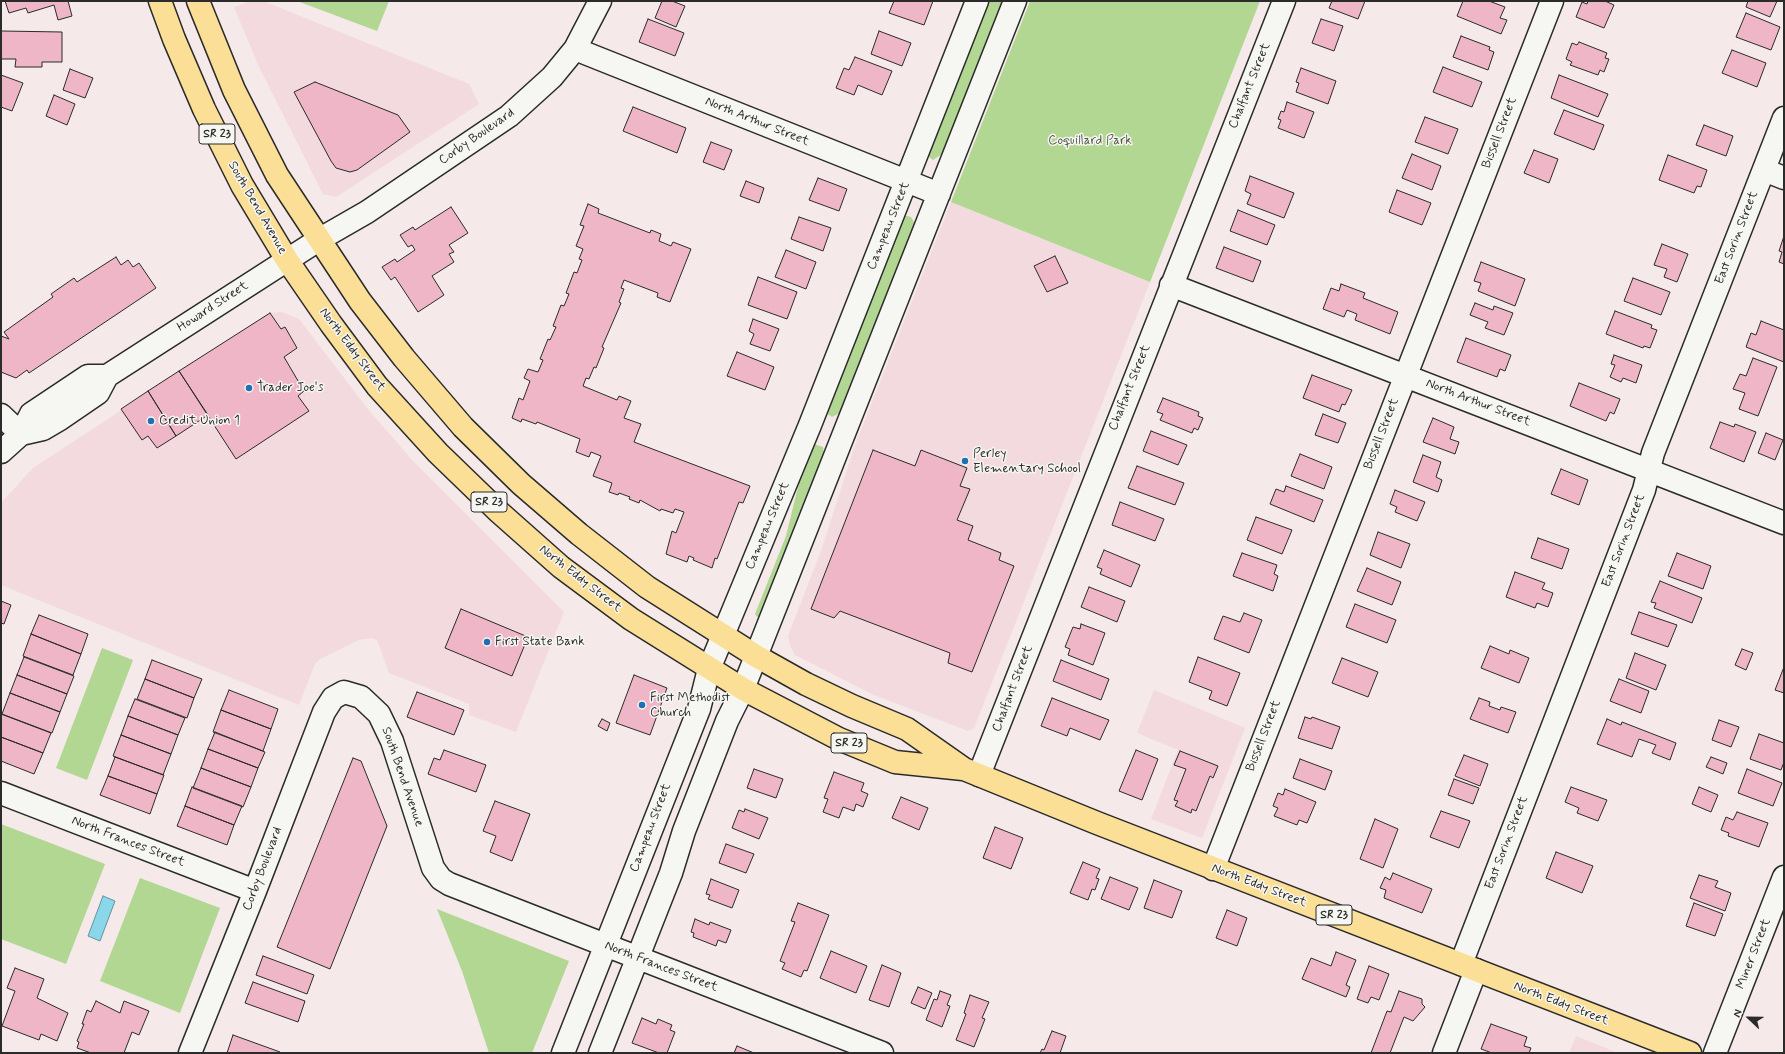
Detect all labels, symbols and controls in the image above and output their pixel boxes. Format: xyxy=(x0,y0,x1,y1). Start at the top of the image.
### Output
street label: Chalfant Street xyxy=(1226,41,1274,131)
street label: North Arthur Street xyxy=(703,94,811,150)
street label: Bissell Street xyxy=(1479,95,1521,171)
street label: Corby Boulevard xyxy=(436,105,518,169)
road number: SR 23 xyxy=(199,124,235,144)
park label: Coquillard Park xyxy=(1048,133,1132,149)
street label: South Bend Avenue xyxy=(224,159,290,257)
street label: Campeau Street xyxy=(864,180,914,272)
street label: East Sorin Street xyxy=(1712,189,1762,287)
street label: Howard Street xyxy=(175,278,251,336)
street label: North Eddy Street xyxy=(316,305,388,395)
street label: Chalfant Street xyxy=(1106,343,1154,433)
street label: North Arthur Street xyxy=(1423,376,1533,430)
place label: Trader Joe's xyxy=(257,380,323,396)
marker: Trader Joe's xyxy=(244,383,254,393)
street label: Bissell Street xyxy=(1361,396,1403,472)
place label: Credit Union 1 xyxy=(159,413,240,429)
marker: Credit Union 1 xyxy=(146,416,156,426)
place label: Perley Elementary School xyxy=(973,446,1081,477)
marker: Perley Elementary School xyxy=(960,456,970,466)
street label: Campeau Street xyxy=(743,480,793,572)
road number: SR 23 xyxy=(471,492,507,512)
street label: East Sorin Street xyxy=(1599,492,1649,590)
street label: North Eddy Street xyxy=(536,542,624,616)
place label: First State Bank xyxy=(495,634,585,650)
marker: First State Bank xyxy=(482,637,492,647)
street label: Chalfant Street xyxy=(989,644,1037,734)
place label: First Methodist Church xyxy=(650,690,730,721)
street label: Bissell Street xyxy=(1243,698,1285,774)
marker: First Methodist Church xyxy=(637,700,647,710)
street label: South Bend Avenue xyxy=(378,725,426,829)
road number: SR 23 xyxy=(831,733,867,753)
street label: Campeau Street xyxy=(627,781,675,875)
street label: East Sorin Street xyxy=(1482,794,1532,892)
street label: North Frances Street xyxy=(69,813,187,871)
street label: Corby Boulevard xyxy=(240,825,286,913)
street label: North Eddy Street xyxy=(1209,861,1309,911)
road number: SR 23 xyxy=(1316,905,1352,925)
street label: Miner Street xyxy=(1733,917,1775,991)
street label: North Frances Street xyxy=(602,938,720,996)
street label: North Eddy Street xyxy=(1511,979,1611,1029)
north arrow xyxy=(1729,998,1769,1038)
text: N xyxy=(1730,1007,1746,1020)

